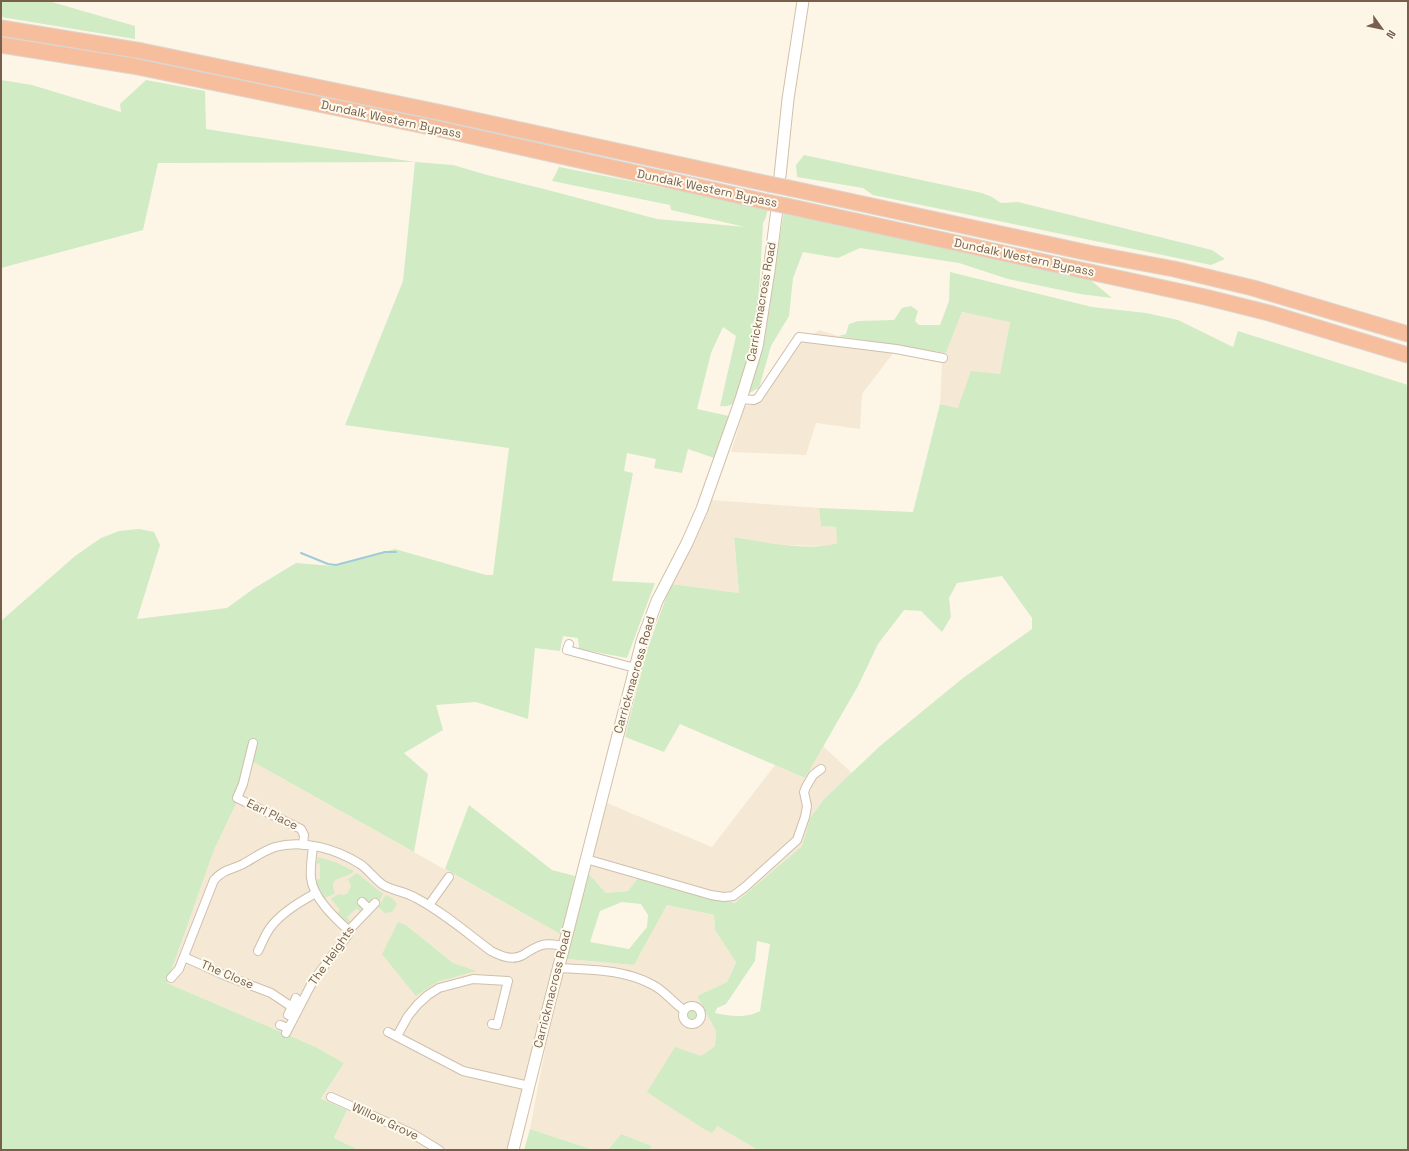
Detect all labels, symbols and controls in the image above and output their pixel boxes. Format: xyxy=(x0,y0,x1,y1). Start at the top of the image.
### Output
north arrow xyxy=(1361,8,1401,48)
text: N xyxy=(1383,28,1399,41)
street label: Dundalk Western Bypass xyxy=(319,98,463,142)
street label: Dundalk Western Bypass xyxy=(635,167,779,211)
street label: Dundalk Western Bypass xyxy=(952,236,1096,280)
street label: Carrickmacross Road xyxy=(744,241,780,363)
street label: Carrickmacross Road xyxy=(611,615,659,735)
street label: Earl Place xyxy=(244,796,300,834)
street label: The Heights xyxy=(306,924,358,988)
street label: Carrickmacross Road xyxy=(531,928,575,1050)
street label: The Close xyxy=(198,957,256,993)
street label: Willow Grove xyxy=(349,1100,421,1144)

